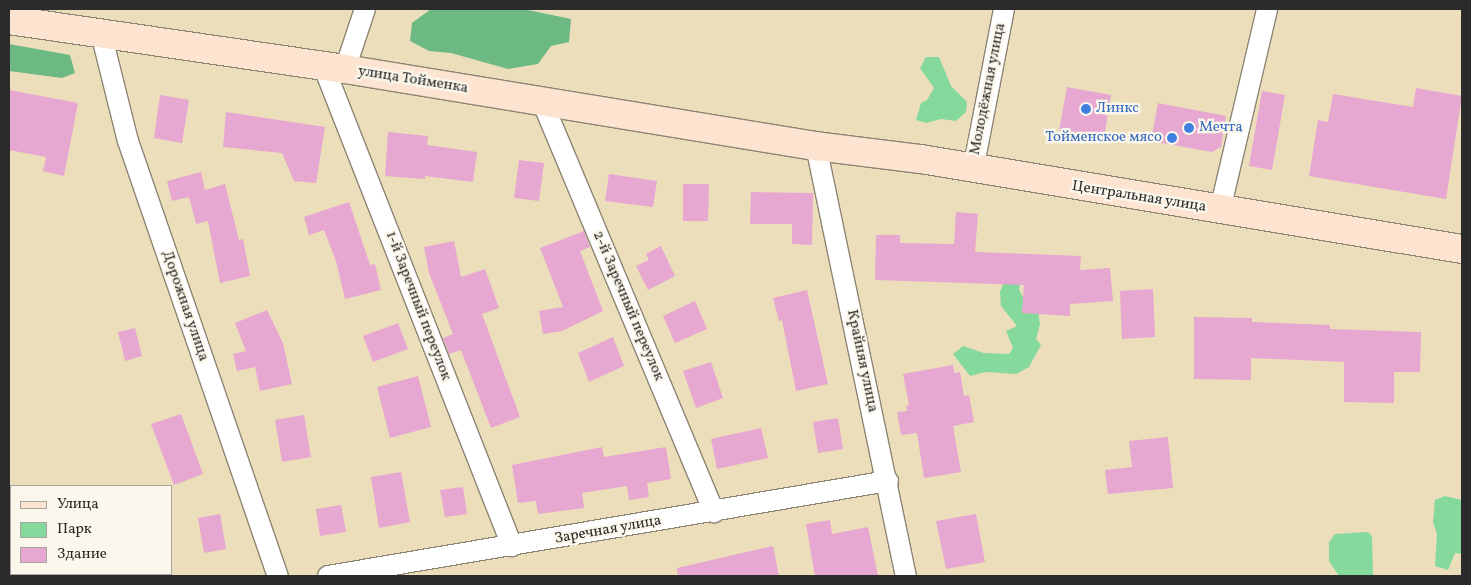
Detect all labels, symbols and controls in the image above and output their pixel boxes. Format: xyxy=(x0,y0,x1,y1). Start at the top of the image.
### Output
street label: Молодёжная улица xyxy=(966,21,1010,157)
street label: улица Тойменка xyxy=(356,62,470,98)
place label: Линкс xyxy=(1096,100,1139,118)
marker: Линкс xyxy=(1080,103,1092,115)
place label: Мечта xyxy=(1199,119,1243,137)
marker: Мечта xyxy=(1183,122,1195,134)
place label: Тойменское мясо xyxy=(1045,129,1162,147)
marker: Тойменское мясо xyxy=(1166,132,1178,144)
street label: Центральная улица xyxy=(1070,177,1208,217)
street label: 2-й Заречный переулок xyxy=(588,228,668,384)
street label: 1-й Заречный переулок xyxy=(381,229,455,383)
street label: Дорожная улица xyxy=(158,248,212,364)
street label: Крайняя улица xyxy=(842,308,882,414)
legend xyxy=(10,485,172,575)
text: Улица xyxy=(57,494,99,515)
street label: Заречная улица xyxy=(553,512,663,548)
text: Парк xyxy=(57,519,92,540)
text: Здание xyxy=(57,544,107,565)

